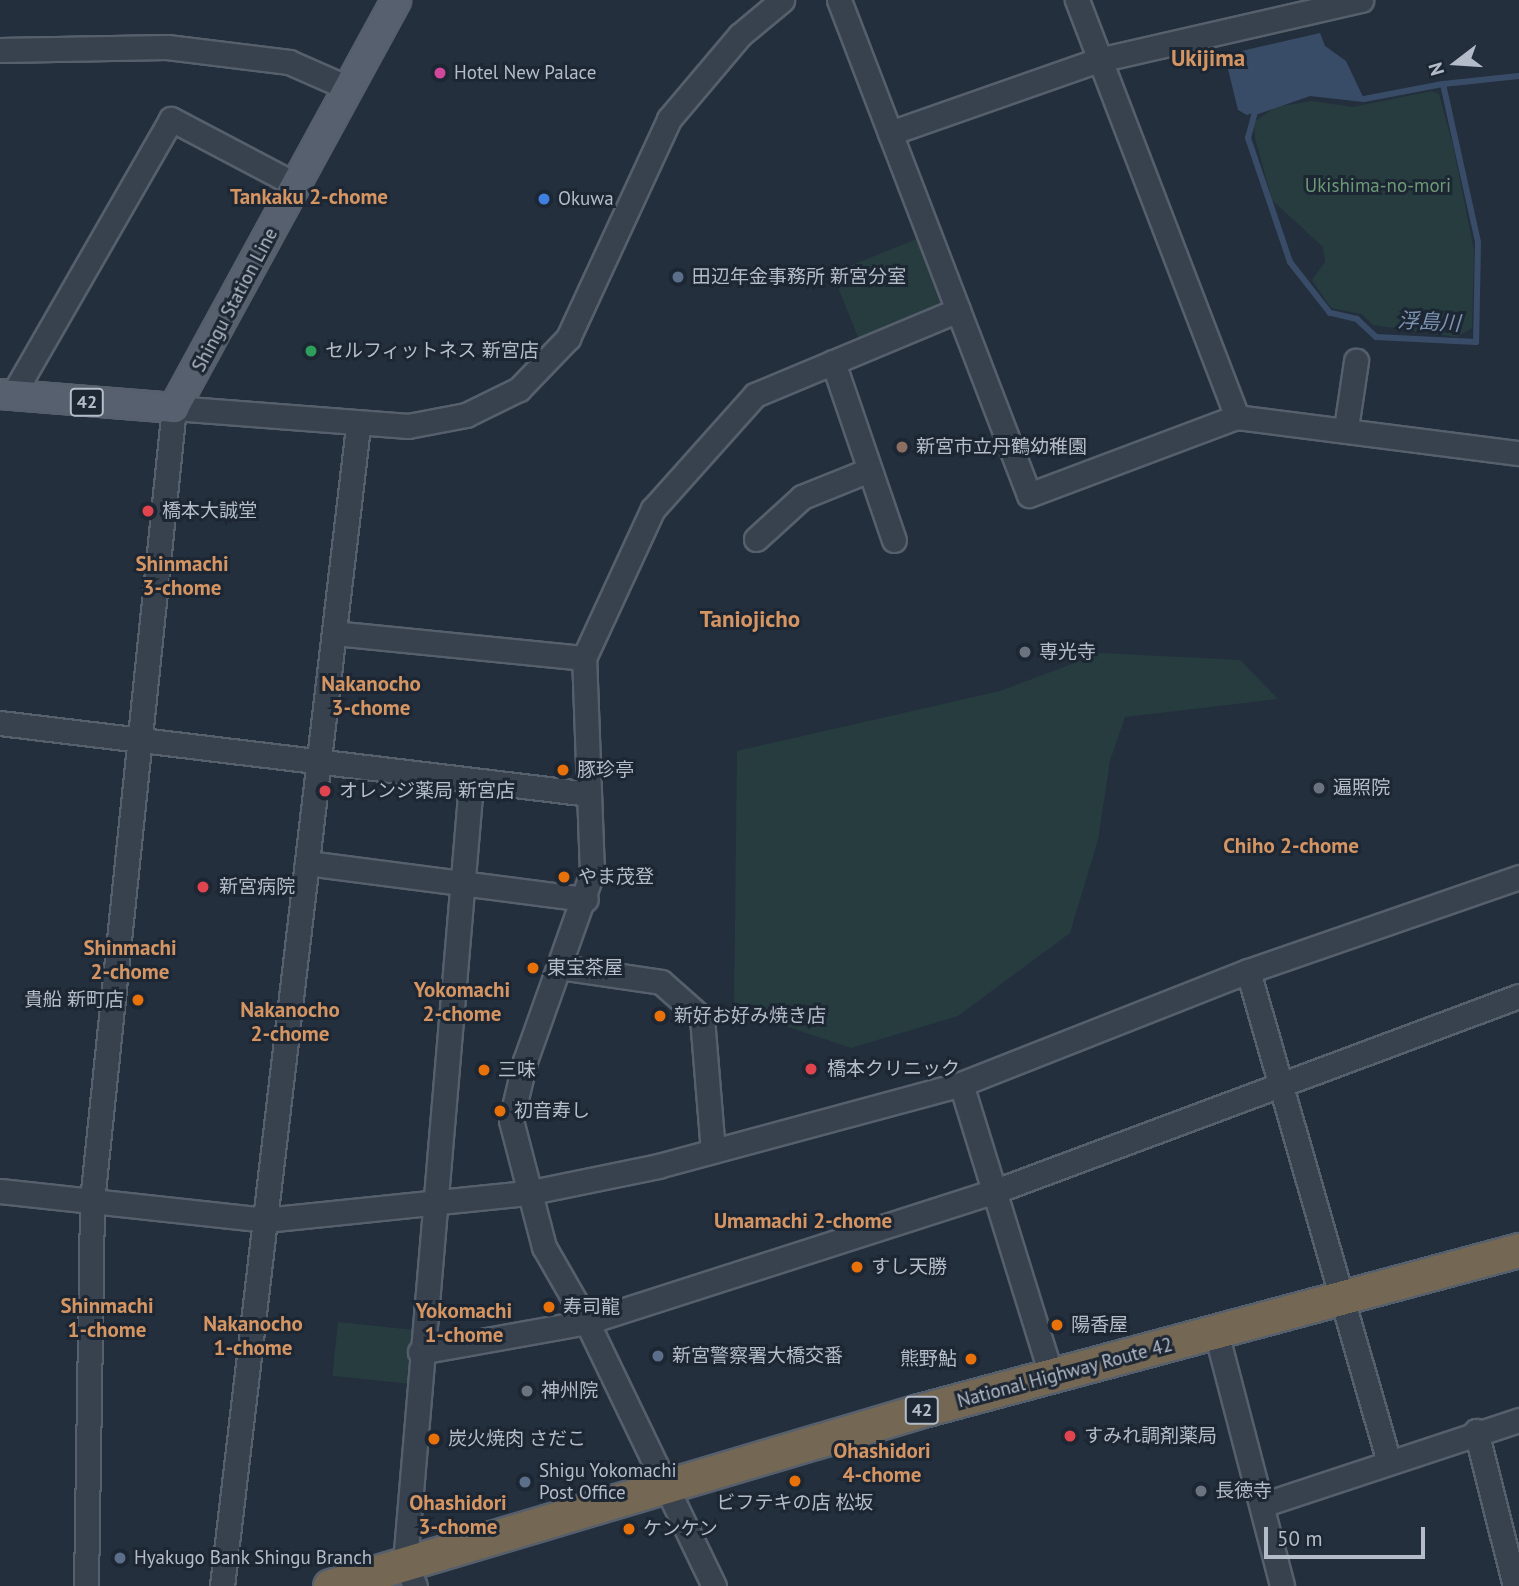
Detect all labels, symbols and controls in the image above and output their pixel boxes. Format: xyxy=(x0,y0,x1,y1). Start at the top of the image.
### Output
north arrow xyxy=(1421,28,1491,98)
district label: Ukijima xyxy=(1171,44,1245,72)
text: N xyxy=(1423,60,1449,79)
place label: Hotel New Palace xyxy=(454,62,597,84)
marker: Hotel New Palace xyxy=(432,65,448,81)
park label: Ukishima-no-mori xyxy=(1305,175,1451,197)
district label: Tankaku 2-chome xyxy=(230,184,388,210)
place label: Okuwa xyxy=(558,188,614,210)
marker: Okuwa xyxy=(536,191,552,207)
street label: Shingu Station Line xyxy=(187,224,283,376)
place label: 田辺年金事務所 新宮分室 xyxy=(692,266,906,288)
marker: 田辺年金事務所 新宮分室 xyxy=(670,269,686,285)
water label: 浮島川 xyxy=(1397,308,1461,336)
place label: セルフィットネス 新宮店 xyxy=(325,340,539,362)
marker: セルフィットネス 新宮店 xyxy=(303,343,319,359)
road number: 42 xyxy=(70,388,104,416)
place label: 新宮市立丹鶴幼稚園 xyxy=(916,436,1087,458)
marker: 新宮市立丹鶴幼稚園 xyxy=(894,439,910,455)
place label: 橋本大誠堂 xyxy=(162,500,257,522)
marker: 橋本大誠堂 xyxy=(140,503,156,519)
district label: Shinmachi 3-chome xyxy=(135,551,229,601)
district label: Taniojicho xyxy=(700,605,800,633)
place label: 専光寺 xyxy=(1039,641,1096,663)
marker: 専光寺 xyxy=(1017,644,1033,660)
district label: Nakanocho 3-chome xyxy=(321,671,421,721)
place label: 豚珍亭 xyxy=(577,759,634,781)
marker: 豚珍亭 xyxy=(555,762,571,778)
place label: 遍照院 xyxy=(1333,777,1390,799)
place label: オレンジ薬局 新宮店 xyxy=(339,780,515,802)
marker: 遍照院 xyxy=(1311,780,1327,796)
marker: オレンジ薬局 新宮店 xyxy=(317,783,333,799)
district label: Chiho 2-chome xyxy=(1223,833,1359,859)
place label: やま茂登 xyxy=(578,866,654,888)
marker: やま茂登 xyxy=(556,869,572,885)
place label: 新宮病院 xyxy=(219,876,295,898)
marker: 新宮病院 xyxy=(193,877,213,897)
district label: Shinmachi 2-chome xyxy=(83,935,177,985)
place label: 東宝茶屋 xyxy=(547,957,623,979)
marker: 東宝茶屋 xyxy=(525,960,541,976)
district label: Yokomachi 2-chome xyxy=(414,977,510,1027)
place label: 貴船 新町店 xyxy=(24,989,124,1011)
marker: 貴船 新町店 xyxy=(130,992,146,1008)
district label: Nakanocho 2-chome xyxy=(240,997,340,1047)
place label: 新好お好み焼き店 xyxy=(674,1005,826,1027)
marker: 新好お好み焼き店 xyxy=(652,1008,668,1024)
place label: 橋本クリニック xyxy=(827,1058,960,1080)
place label: 三味 xyxy=(498,1059,536,1081)
marker: 橋本クリニック xyxy=(801,1059,821,1079)
marker: 三味 xyxy=(476,1062,492,1078)
place label: 初音寿し xyxy=(514,1100,590,1122)
marker: 初音寿し xyxy=(492,1103,508,1119)
district label: Umamachi 2-chome xyxy=(714,1208,892,1234)
place label: すし天勝 xyxy=(871,1256,947,1278)
marker: すし天勝 xyxy=(849,1259,865,1275)
district label: Shinmachi 1-chome xyxy=(60,1293,154,1343)
place label: 寿司龍 xyxy=(563,1296,620,1318)
district label: Yokomachi 1-chome xyxy=(416,1298,512,1348)
marker: 寿司龍 xyxy=(541,1299,557,1315)
district label: Nakanocho 1-chome xyxy=(203,1311,303,1361)
place label: 陽香屋 xyxy=(1071,1314,1128,1336)
marker: 陽香屋 xyxy=(1049,1317,1065,1333)
street label: National Highway Route 42 xyxy=(955,1333,1175,1413)
place label: 新宮警察署大橋交番 xyxy=(672,1345,843,1367)
marker: 新宮警察署大橋交番 xyxy=(650,1348,666,1364)
place label: 熊野鮎 xyxy=(900,1348,957,1370)
marker: 熊野鮎 xyxy=(963,1351,979,1367)
place label: 神州院 xyxy=(541,1380,598,1402)
marker: 神州院 xyxy=(519,1383,535,1399)
road number: 42 xyxy=(904,1395,940,1424)
place label: すみれ調剤薬局 xyxy=(1084,1425,1217,1447)
place label: 炭火焼肉 さだこ xyxy=(448,1428,586,1450)
marker: すみれ調剤薬局 xyxy=(1062,1428,1078,1444)
marker: 炭火焼肉 さだこ xyxy=(426,1431,442,1447)
district label: Ohashidori 4-chome xyxy=(833,1438,931,1488)
place label: Shigu Yokomachi Post Office xyxy=(539,1460,677,1504)
marker: ビフテキの店 松坂 xyxy=(787,1473,803,1489)
marker: Shigu Yokomachi Post Office xyxy=(517,1474,533,1490)
place label: 長徳寺 xyxy=(1215,1480,1272,1502)
marker: 長徳寺 xyxy=(1193,1483,1209,1499)
district label: Ohashidori 3-chome xyxy=(409,1490,507,1540)
place label: ビフテキの店 松坂 xyxy=(716,1492,874,1514)
scale bar xyxy=(1267,1512,1428,1556)
place label: ケンケン xyxy=(643,1518,719,1540)
marker: ケンケン xyxy=(621,1521,637,1537)
text: 50 m xyxy=(1277,1525,1323,1552)
place label: Hyakugo Bank Shingu Branch xyxy=(134,1547,373,1569)
marker: Hyakugo Bank Shingu Branch xyxy=(112,1550,128,1566)

